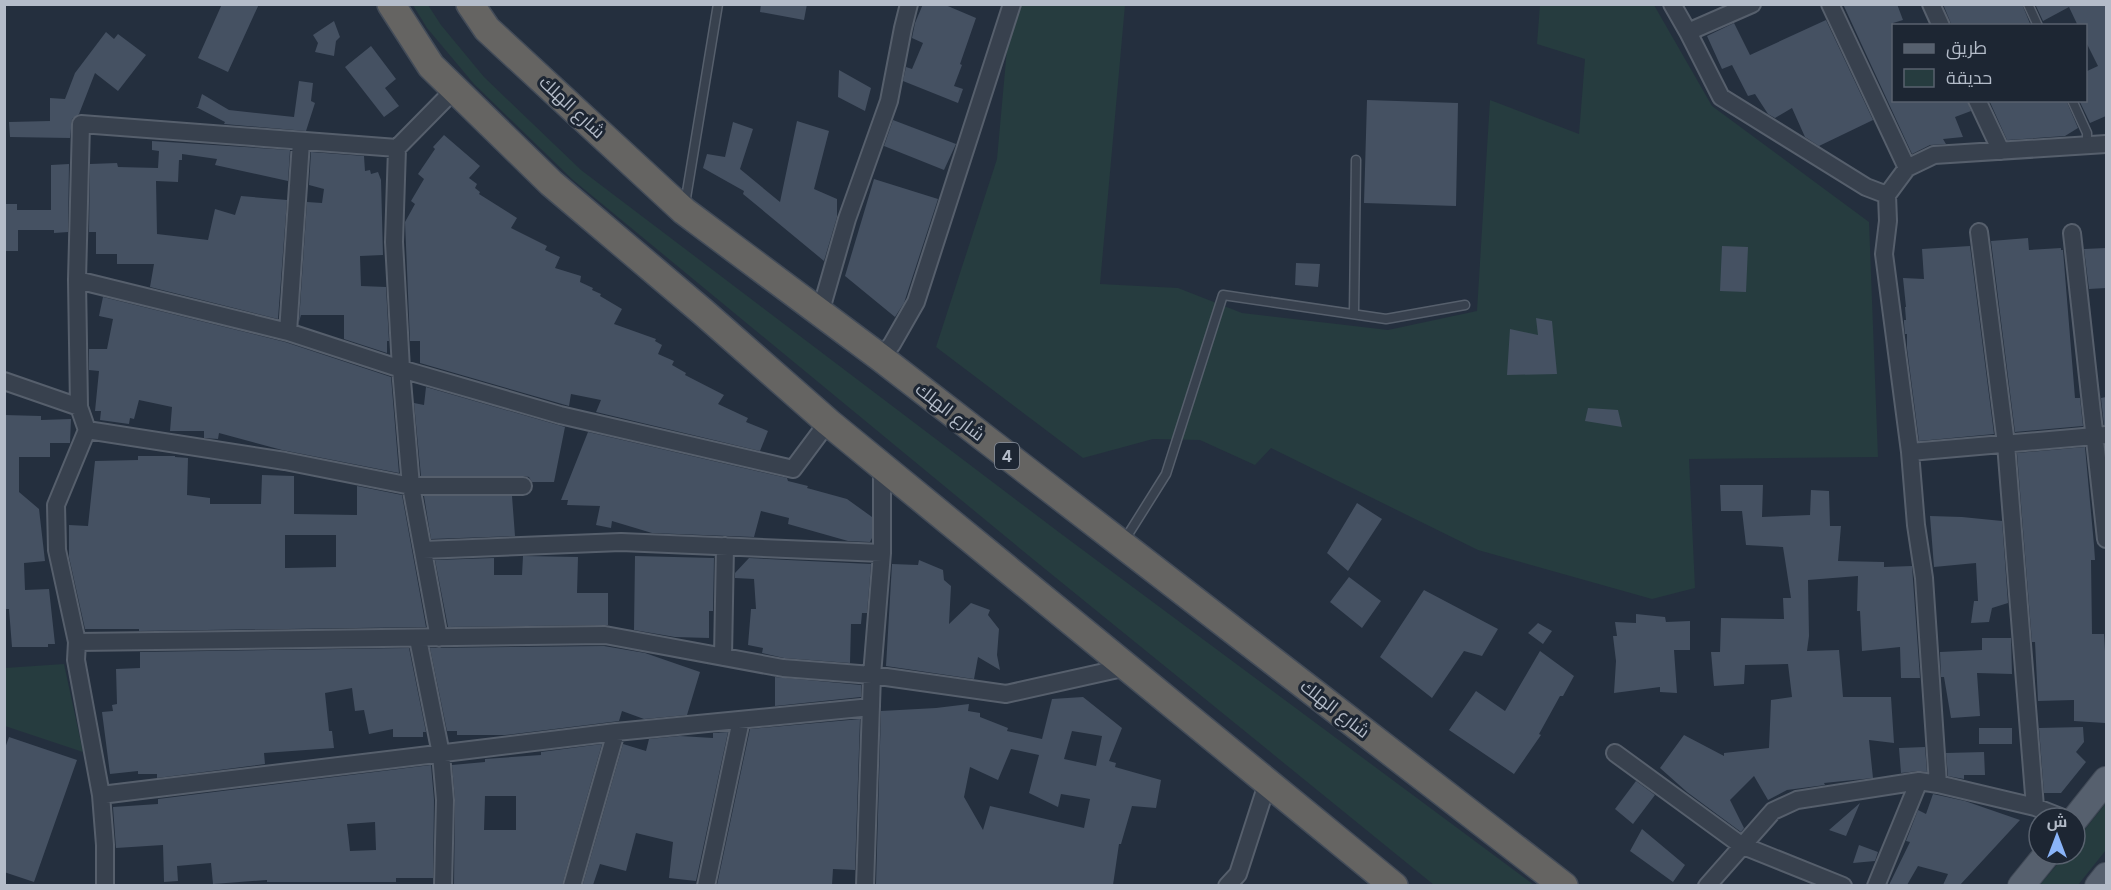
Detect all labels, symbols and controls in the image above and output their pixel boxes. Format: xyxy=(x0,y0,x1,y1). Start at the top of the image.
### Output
legend xyxy=(1892,24,2087,102)
text: طريق xyxy=(1946,37,1987,60)
text: حديقة xyxy=(1946,67,1992,88)
street label: شارع الهلك xyxy=(534,71,609,144)
street label: شارع الهلك xyxy=(910,378,989,447)
road number: 4 xyxy=(995,443,1019,469)
street label: شارع الهلك xyxy=(1295,675,1374,744)
north arrow xyxy=(2027,806,2087,866)
text: ش xyxy=(2047,811,2067,831)

